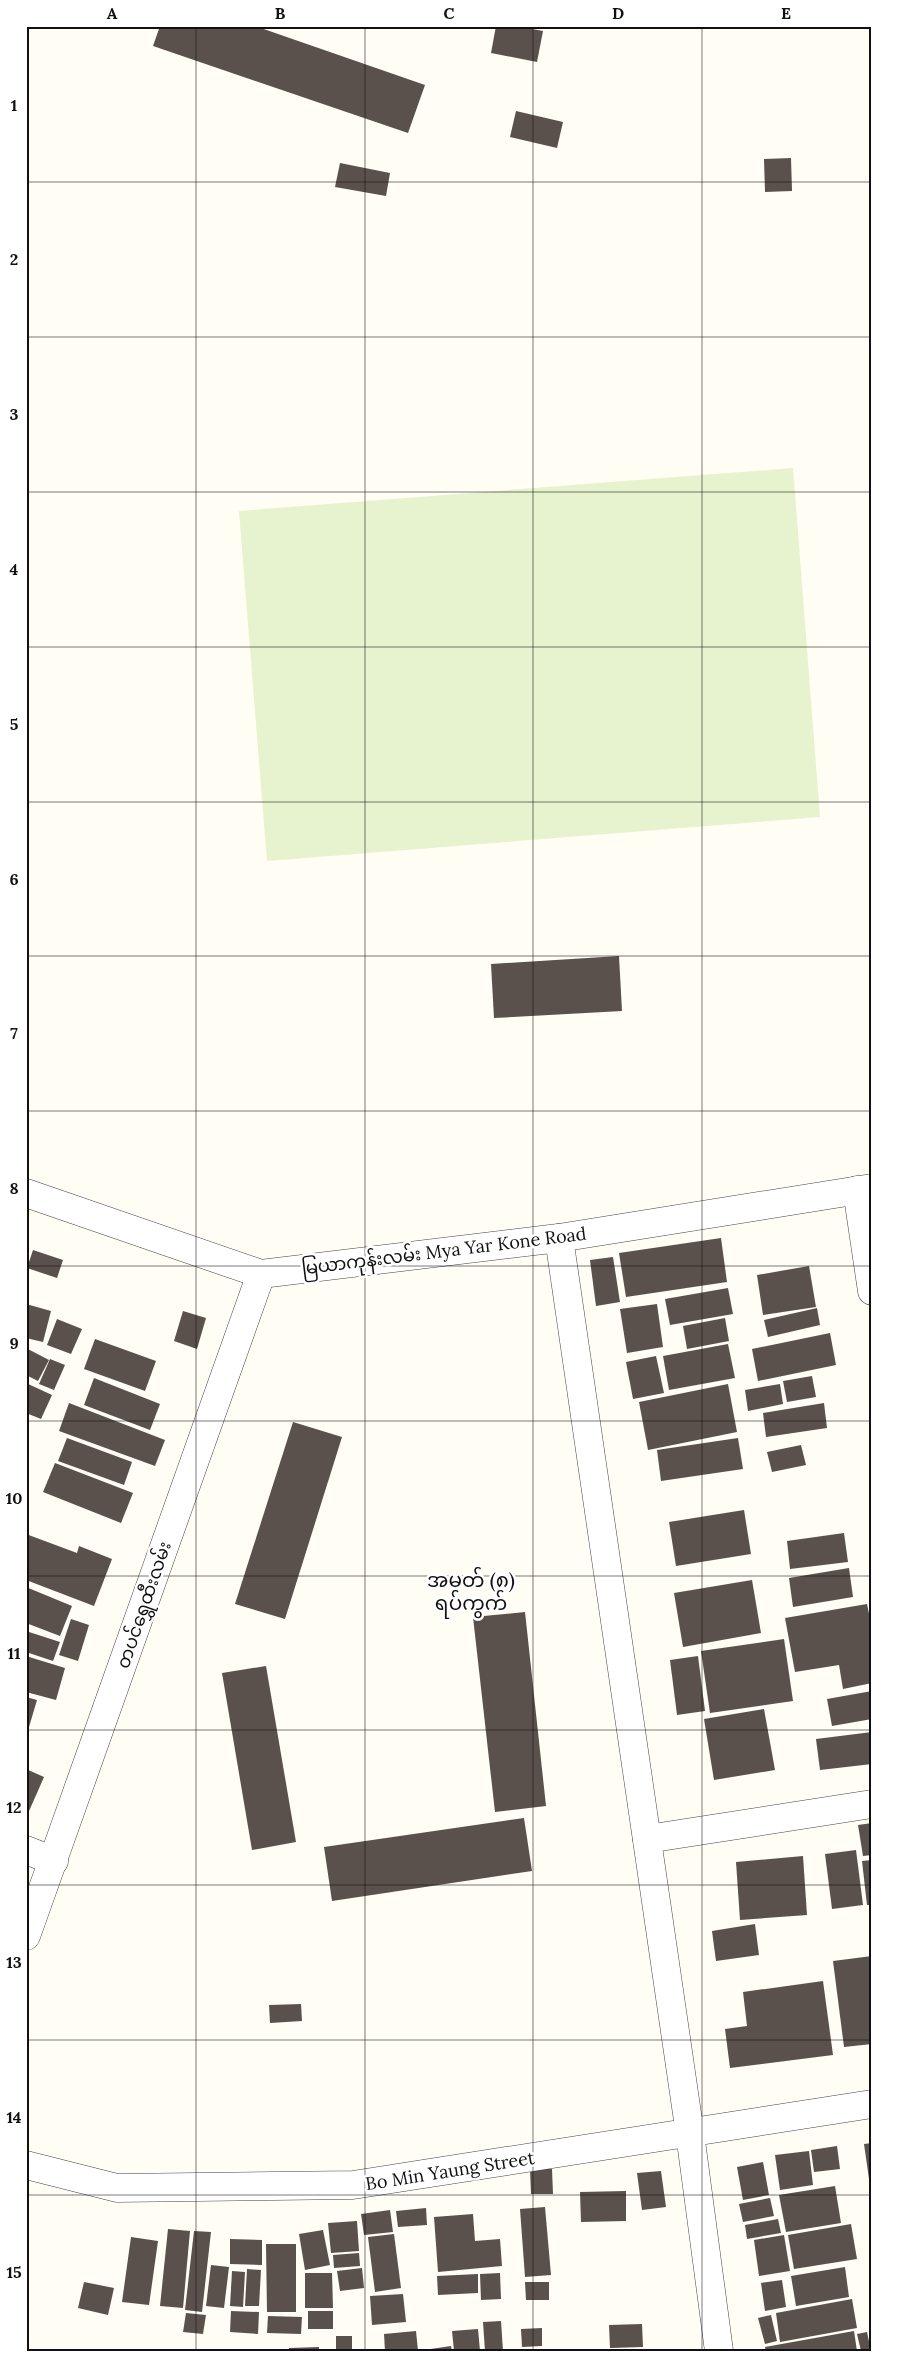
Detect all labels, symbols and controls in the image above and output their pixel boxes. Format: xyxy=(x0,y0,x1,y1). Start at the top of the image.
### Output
text: A xyxy=(107,3,118,23)
text: B xyxy=(275,3,286,23)
text: C xyxy=(443,3,455,23)
text: D xyxy=(612,3,624,23)
text: E xyxy=(781,3,791,23)
text: 1 xyxy=(11,95,17,115)
text: 2 xyxy=(10,249,18,269)
text: 3 xyxy=(10,404,19,424)
text: 4 xyxy=(10,559,19,579)
text: 5 xyxy=(10,714,19,734)
text: 6 xyxy=(9,869,19,889)
text: 7 xyxy=(10,1023,18,1043)
text: 8 xyxy=(9,1178,19,1198)
street label: မြယာကုန်းလမ်း Mya Yar Kone Road xyxy=(300,1221,588,1283)
text: 9 xyxy=(9,1333,19,1353)
text: 10 xyxy=(6,1488,22,1508)
street label: တပင်ရွှေထီးလမ်း xyxy=(109,1538,180,1673)
district label: အမှတ် (၈) ရပ်ကွက် xyxy=(427,1566,515,1619)
text: 11 xyxy=(8,1643,21,1663)
text: 12 xyxy=(6,1797,22,1817)
text: 13 xyxy=(6,1952,22,1972)
text: 14 xyxy=(6,2107,22,2127)
street label: Bo Min Yaung Street xyxy=(364,2146,536,2195)
text: 15 xyxy=(6,2262,22,2282)

